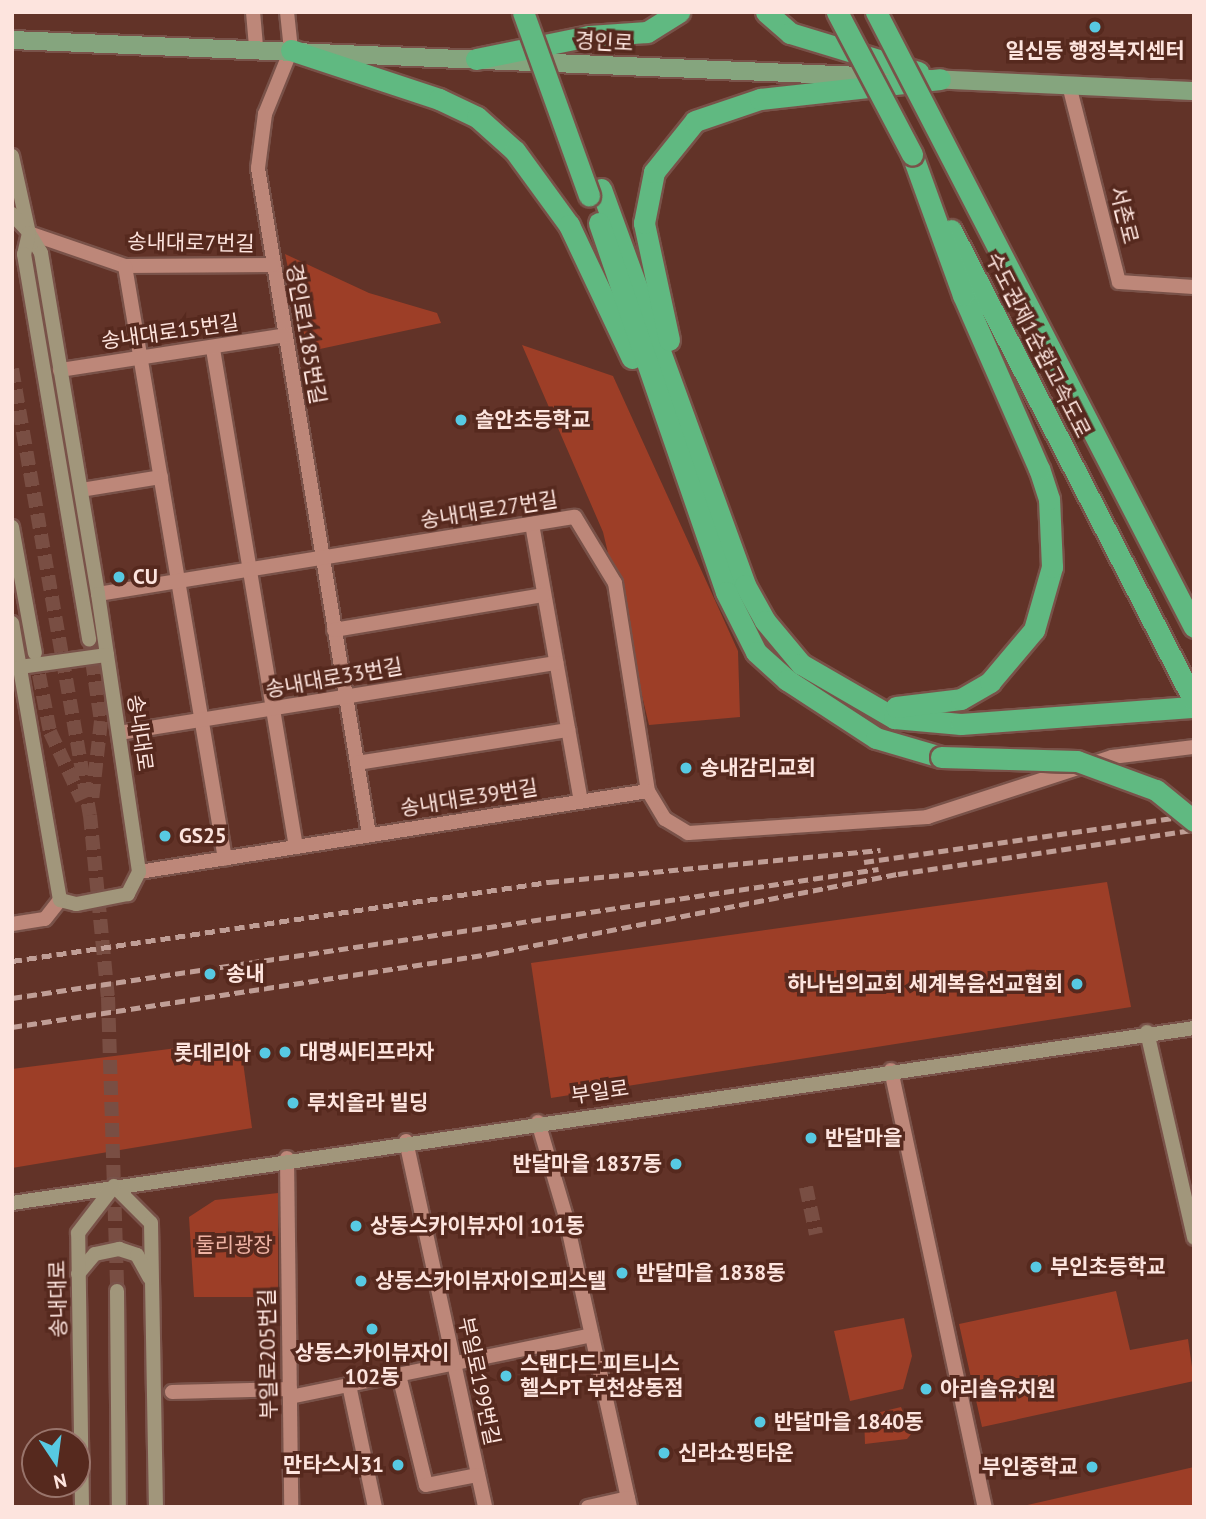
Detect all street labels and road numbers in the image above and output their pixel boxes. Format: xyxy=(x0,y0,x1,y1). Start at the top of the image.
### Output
street label: 경인로 xyxy=(574,28,634,56)
street label: 서촌로 xyxy=(1105,184,1143,246)
street label: 송내대로7번길 xyxy=(127,229,255,257)
street label: 수도권제1순환고속도로 xyxy=(980,248,1096,442)
street label: 경인로1185번길 xyxy=(281,262,331,406)
street label: 송내대로15번길 xyxy=(100,310,240,354)
street label: 송내대로27번길 xyxy=(418,487,560,533)
street label: 송내대로33번길 xyxy=(263,654,405,702)
street label: 송내대로 xyxy=(122,693,158,773)
street label: 송내대로39번길 xyxy=(398,775,540,821)
street label: 부일로 xyxy=(570,1075,630,1109)
street label: 송내대로 xyxy=(45,1260,71,1338)
street label: 부일로205번길 xyxy=(254,1288,282,1420)
street label: 부일로199번길 xyxy=(453,1314,505,1448)

